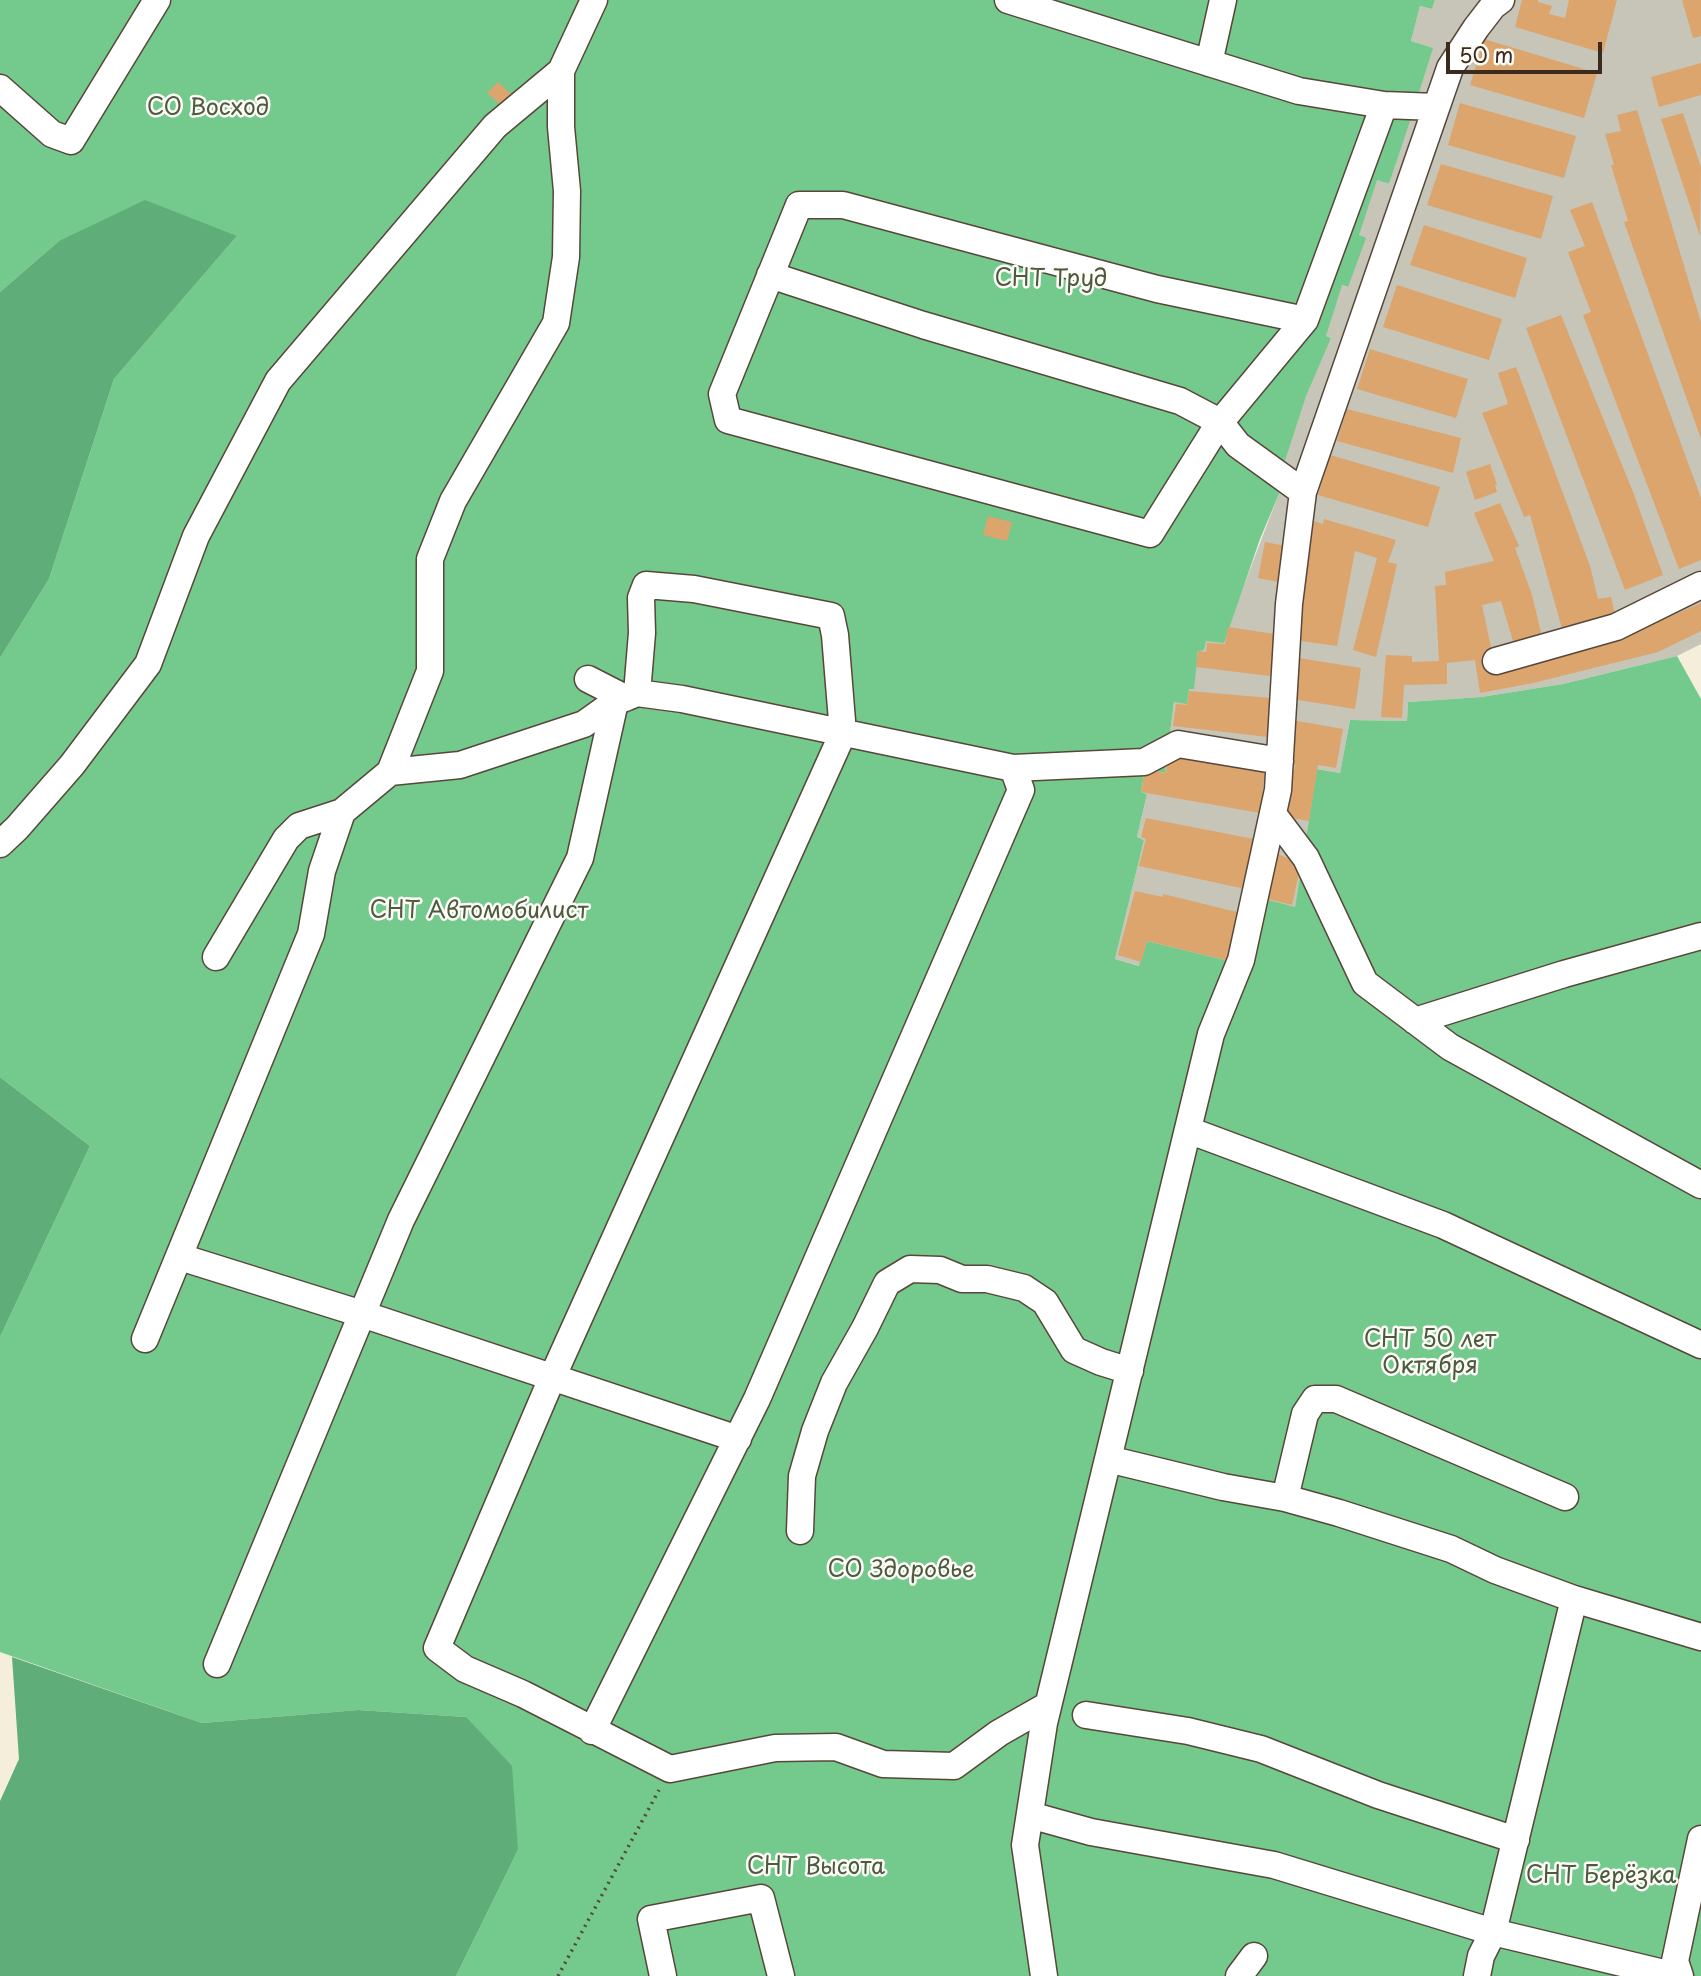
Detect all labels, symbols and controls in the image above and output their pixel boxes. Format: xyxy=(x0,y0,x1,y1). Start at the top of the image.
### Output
scale bar xyxy=(1449,28,1605,72)
text: 50 m xyxy=(1459,38,1513,70)
park label: СО Восход xyxy=(147,95,269,123)
park label: СНТ Труд xyxy=(995,266,1107,294)
park label: СНТ Автомобилист xyxy=(370,898,588,926)
park label: СНТ 50 лет Октября xyxy=(1364,1327,1496,1381)
park label: СО Здоровье xyxy=(827,1557,975,1585)
park label: СНТ Высота xyxy=(747,1854,885,1882)
park label: СНТ Берёзка xyxy=(1526,1863,1676,1891)

